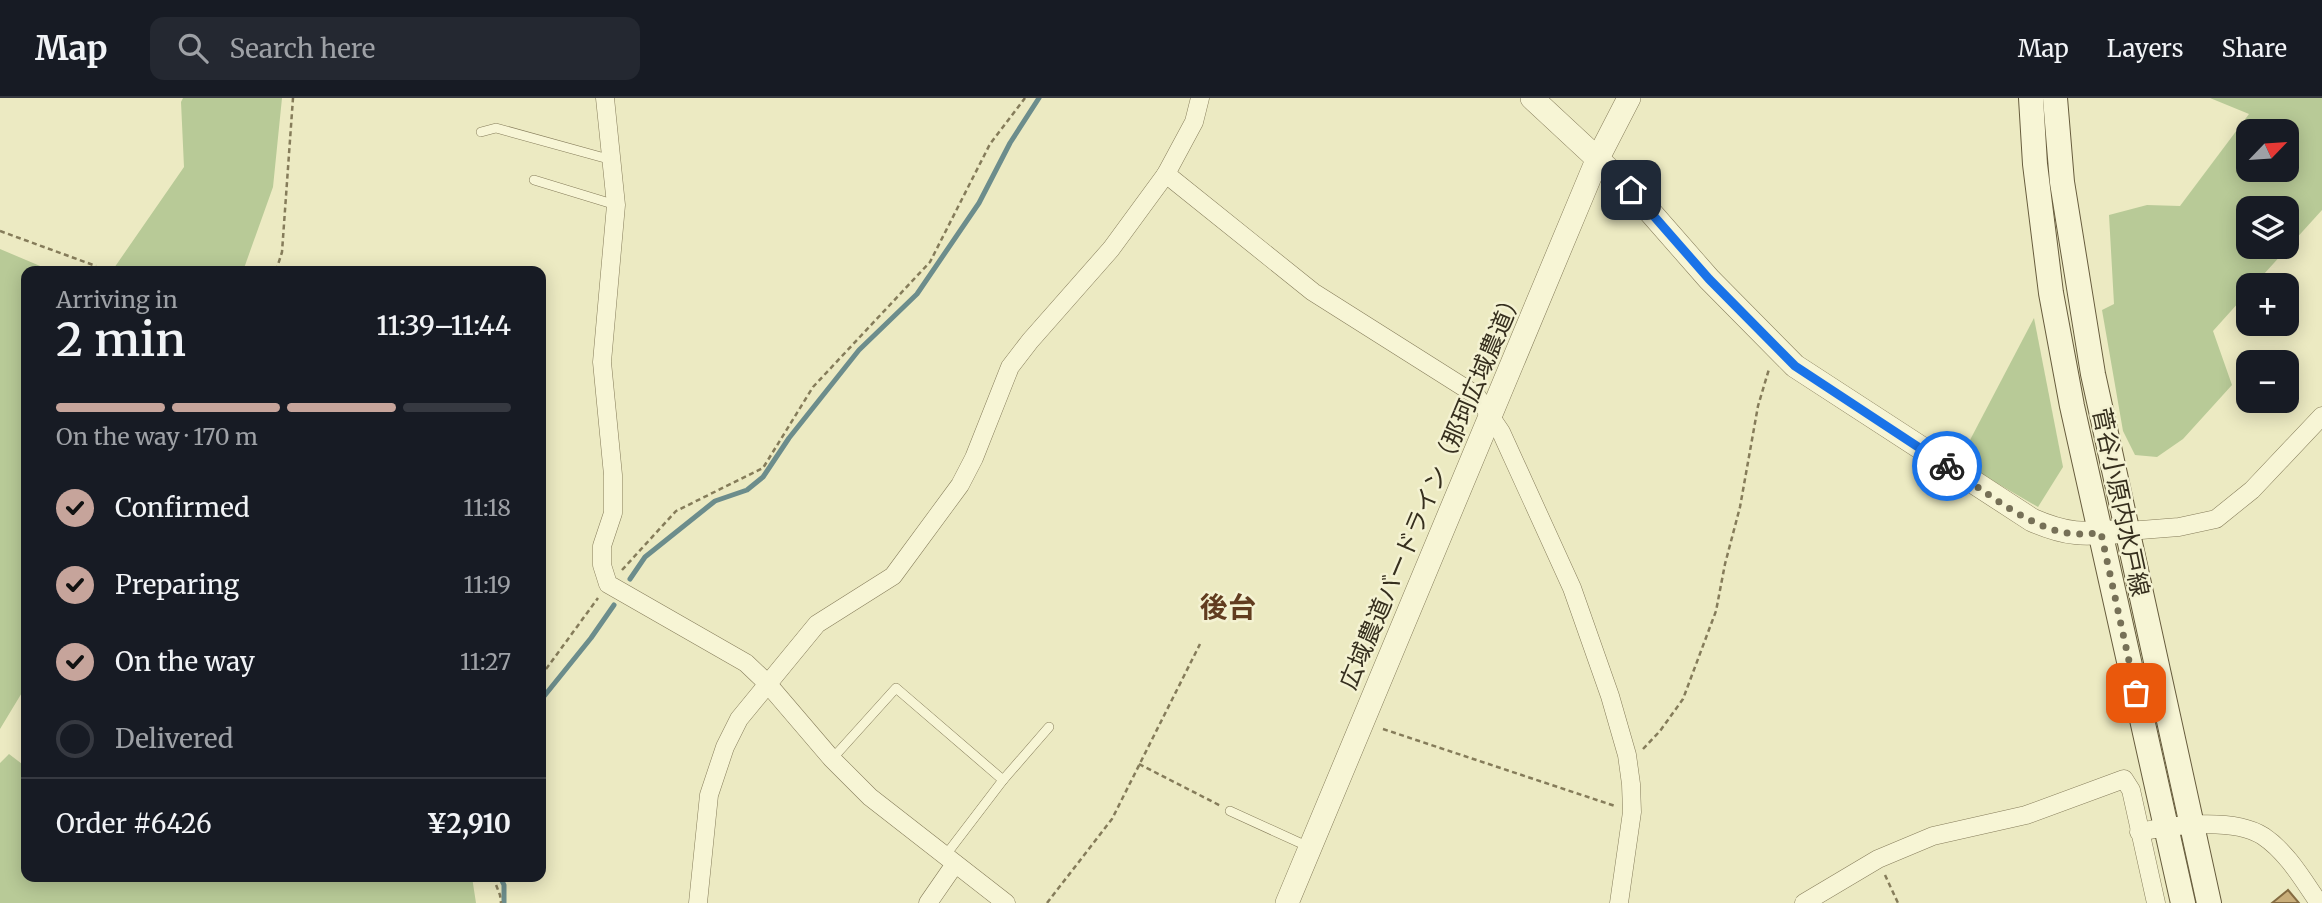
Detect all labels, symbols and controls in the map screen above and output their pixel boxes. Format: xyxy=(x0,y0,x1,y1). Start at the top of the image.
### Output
search box xyxy=(150,17,640,80)
text: Map xyxy=(35,28,108,69)
icon: search xyxy=(174,29,212,67)
text: Search here xyxy=(230,32,375,65)
text: Map xyxy=(2018,33,2069,64)
text: Layers xyxy=(2107,33,2183,64)
text: Share xyxy=(2221,33,2287,64)
north arrow xyxy=(2236,119,2300,182)
map controls xyxy=(2236,119,2299,413)
pin xyxy=(1601,160,1661,220)
icon: home xyxy=(1612,171,1650,209)
button: layers xyxy=(2236,196,2299,259)
button: + xyxy=(2236,273,2299,336)
street label: 広域農道バードライン（那珂広域農道） xyxy=(1332,284,1530,694)
text: Arriving in xyxy=(56,285,178,314)
text: 11:39–11:44 xyxy=(377,309,511,342)
text: 2 min xyxy=(56,311,186,369)
button: − xyxy=(2236,350,2299,413)
street label: 菅谷小原内水戸線 xyxy=(2086,405,2156,599)
text: On the way · 170 m xyxy=(56,422,258,451)
courier xyxy=(1912,431,1982,501)
icon: bike xyxy=(1928,447,1966,485)
icon: check xyxy=(56,489,94,527)
text: Confirmed xyxy=(115,491,250,524)
text: 11:18 xyxy=(463,493,511,522)
icon: check xyxy=(56,566,94,604)
text: Preparing xyxy=(115,568,239,601)
text: 11:19 xyxy=(463,570,511,599)
district label: 後台 xyxy=(1200,589,1256,625)
icon: check xyxy=(56,643,94,681)
text: On the way xyxy=(115,645,255,678)
text: 11:27 xyxy=(460,647,511,676)
pin xyxy=(2106,663,2166,723)
icon: bag xyxy=(2117,674,2155,712)
text: Delivered xyxy=(115,722,234,755)
text: Order #6426 xyxy=(56,807,212,840)
text: ¥2,910 xyxy=(427,807,511,840)

